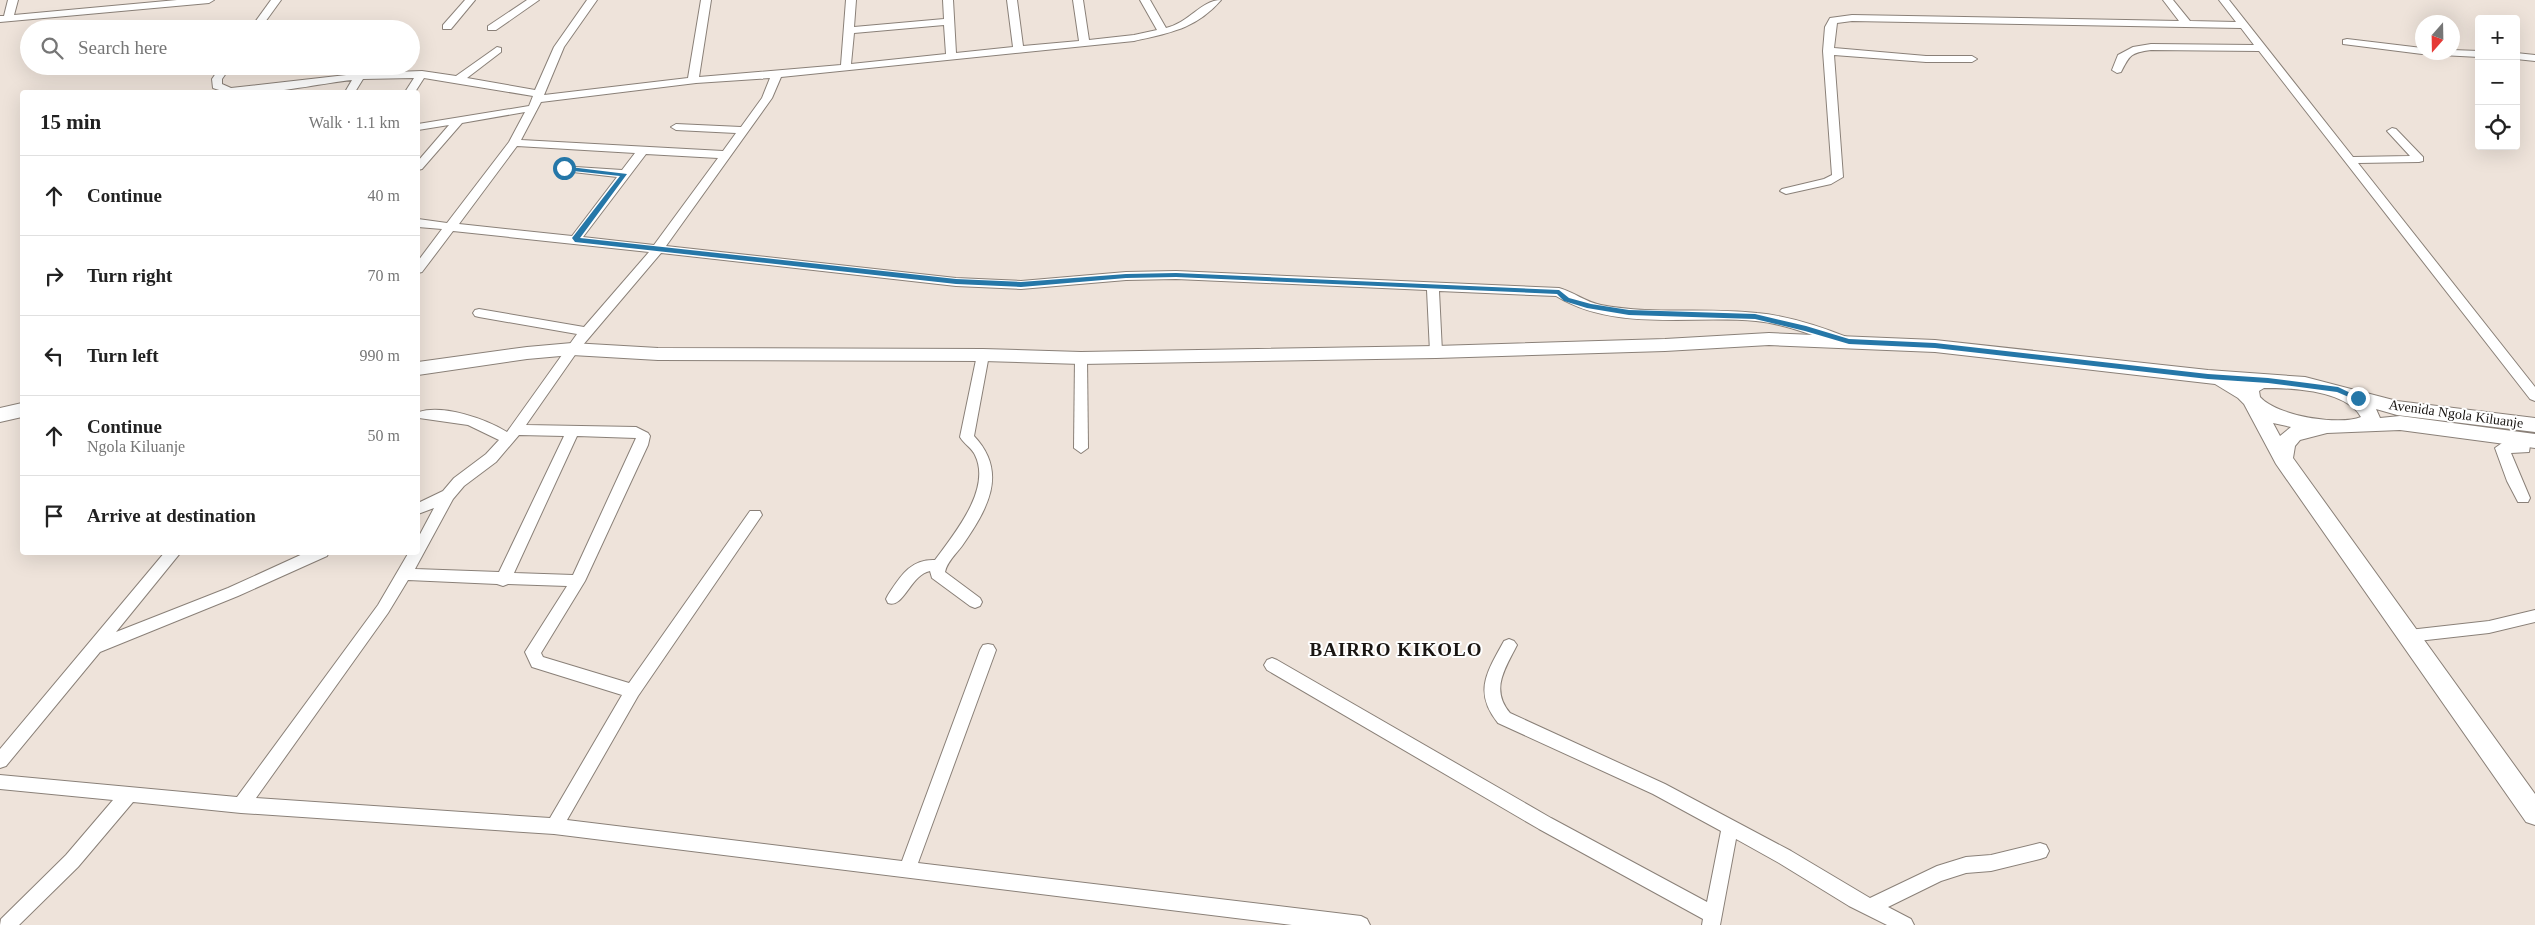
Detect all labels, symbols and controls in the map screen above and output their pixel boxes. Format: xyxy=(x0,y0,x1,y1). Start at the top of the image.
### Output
north arrow xyxy=(2415,15,2460,60)
map controls xyxy=(2475,15,2520,150)
button: + xyxy=(2475,15,2520,60)
search box xyxy=(20,20,420,75)
icon: search xyxy=(38,34,66,62)
text: Search here xyxy=(78,37,167,58)
button: − xyxy=(2475,60,2520,105)
button: locate xyxy=(2475,105,2520,150)
text: 15 min xyxy=(40,110,101,134)
text: Walk · 1.1 km xyxy=(309,114,400,131)
route start xyxy=(553,157,576,180)
icon: ahead xyxy=(40,182,68,210)
text: Continue xyxy=(87,185,162,206)
text: 40 m xyxy=(368,187,400,204)
icon: right xyxy=(40,262,68,290)
text: Turn right xyxy=(87,265,172,286)
text: 70 m xyxy=(368,267,400,284)
icon: left xyxy=(40,342,68,370)
text: Turn left xyxy=(87,345,159,366)
text: 990 m xyxy=(360,347,400,364)
route end xyxy=(2347,387,2370,410)
street label: Avenida Ngola Kiluanje xyxy=(2388,397,2524,431)
text: Continue xyxy=(87,416,162,437)
icon: ahead xyxy=(40,422,68,450)
text: 50 m xyxy=(368,427,400,444)
text: Ngola Kiluanje xyxy=(87,438,185,455)
icon: arrive xyxy=(40,502,68,530)
text: Arrive at destination xyxy=(87,505,256,526)
district label: BAIRRO KIKOLO xyxy=(1310,639,1482,660)

